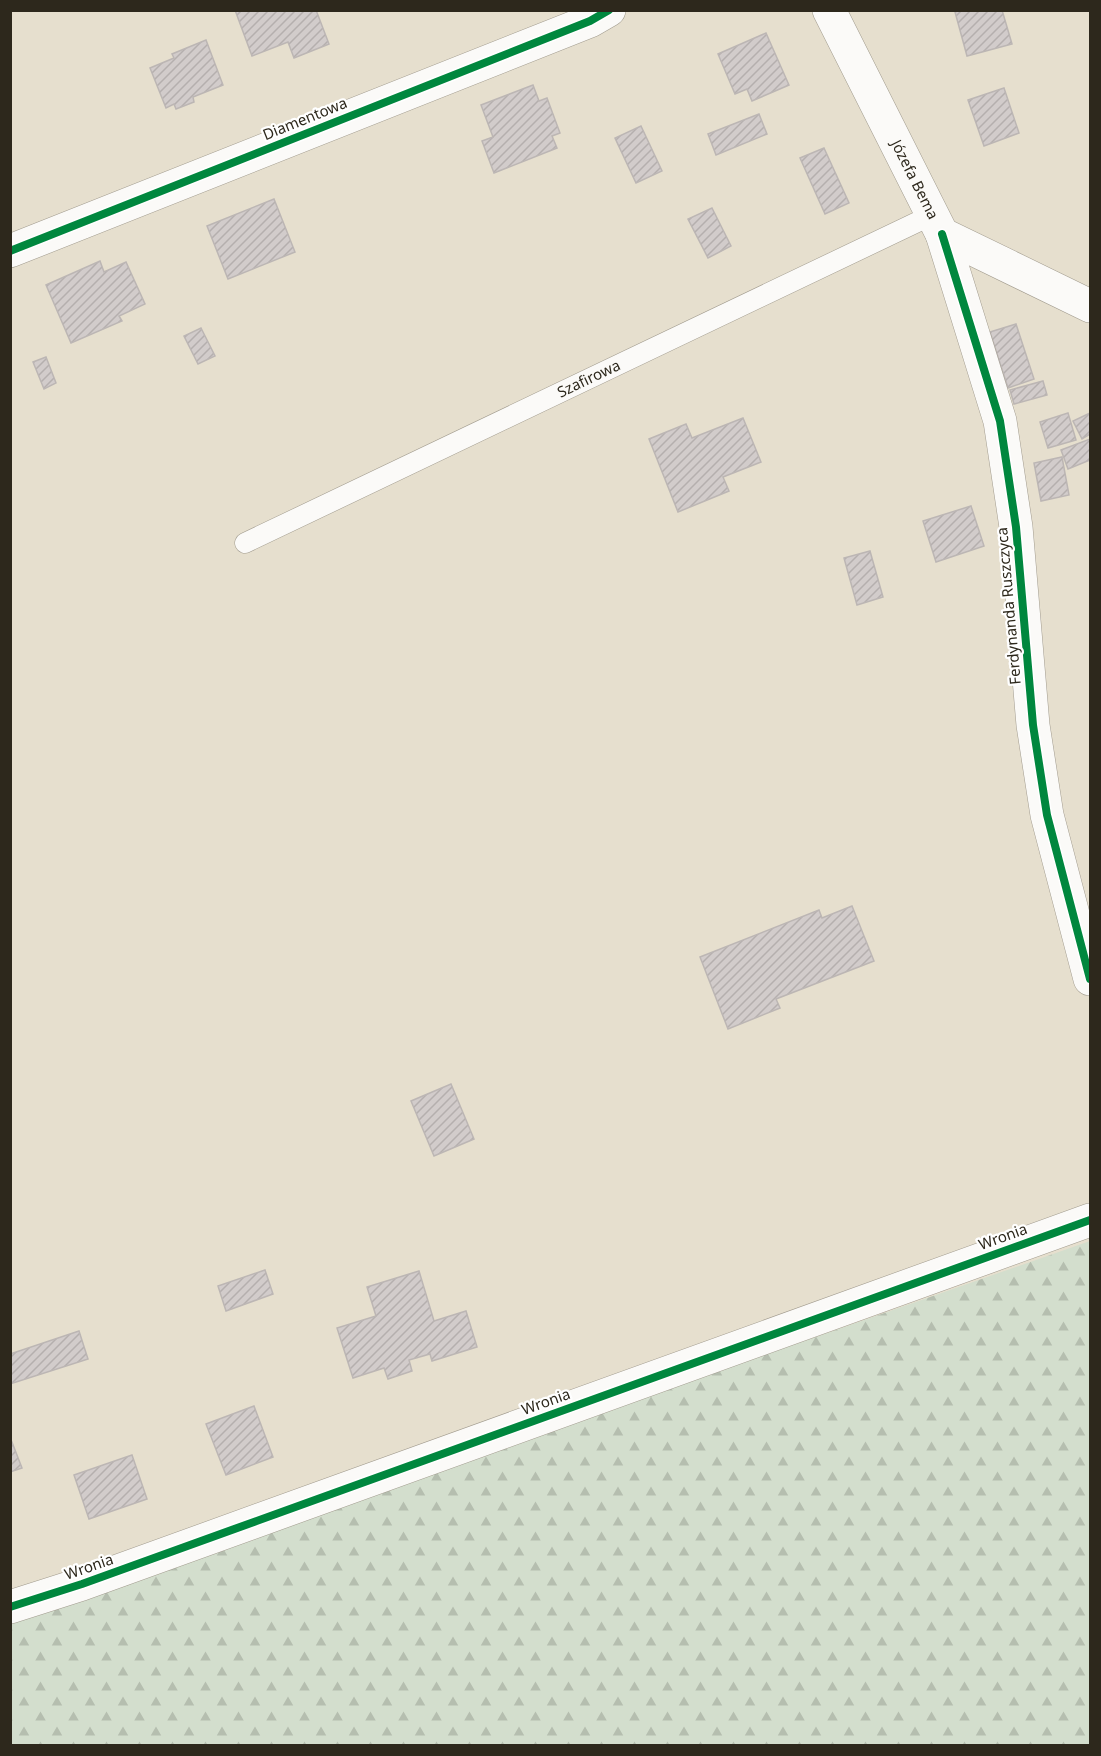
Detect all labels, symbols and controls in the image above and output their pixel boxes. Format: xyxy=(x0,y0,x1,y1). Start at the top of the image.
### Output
street label: Diamentowa xyxy=(259,92,350,144)
street label: Józefa Bema xyxy=(886,134,944,222)
street label: Szafirowa xyxy=(554,354,623,402)
street label: Ferdynanda Ruszczyca xyxy=(991,527,1025,686)
street label: Wronia xyxy=(976,1218,1030,1254)
street label: Wronia xyxy=(519,1383,573,1419)
street label: Wronia xyxy=(62,1548,116,1584)

